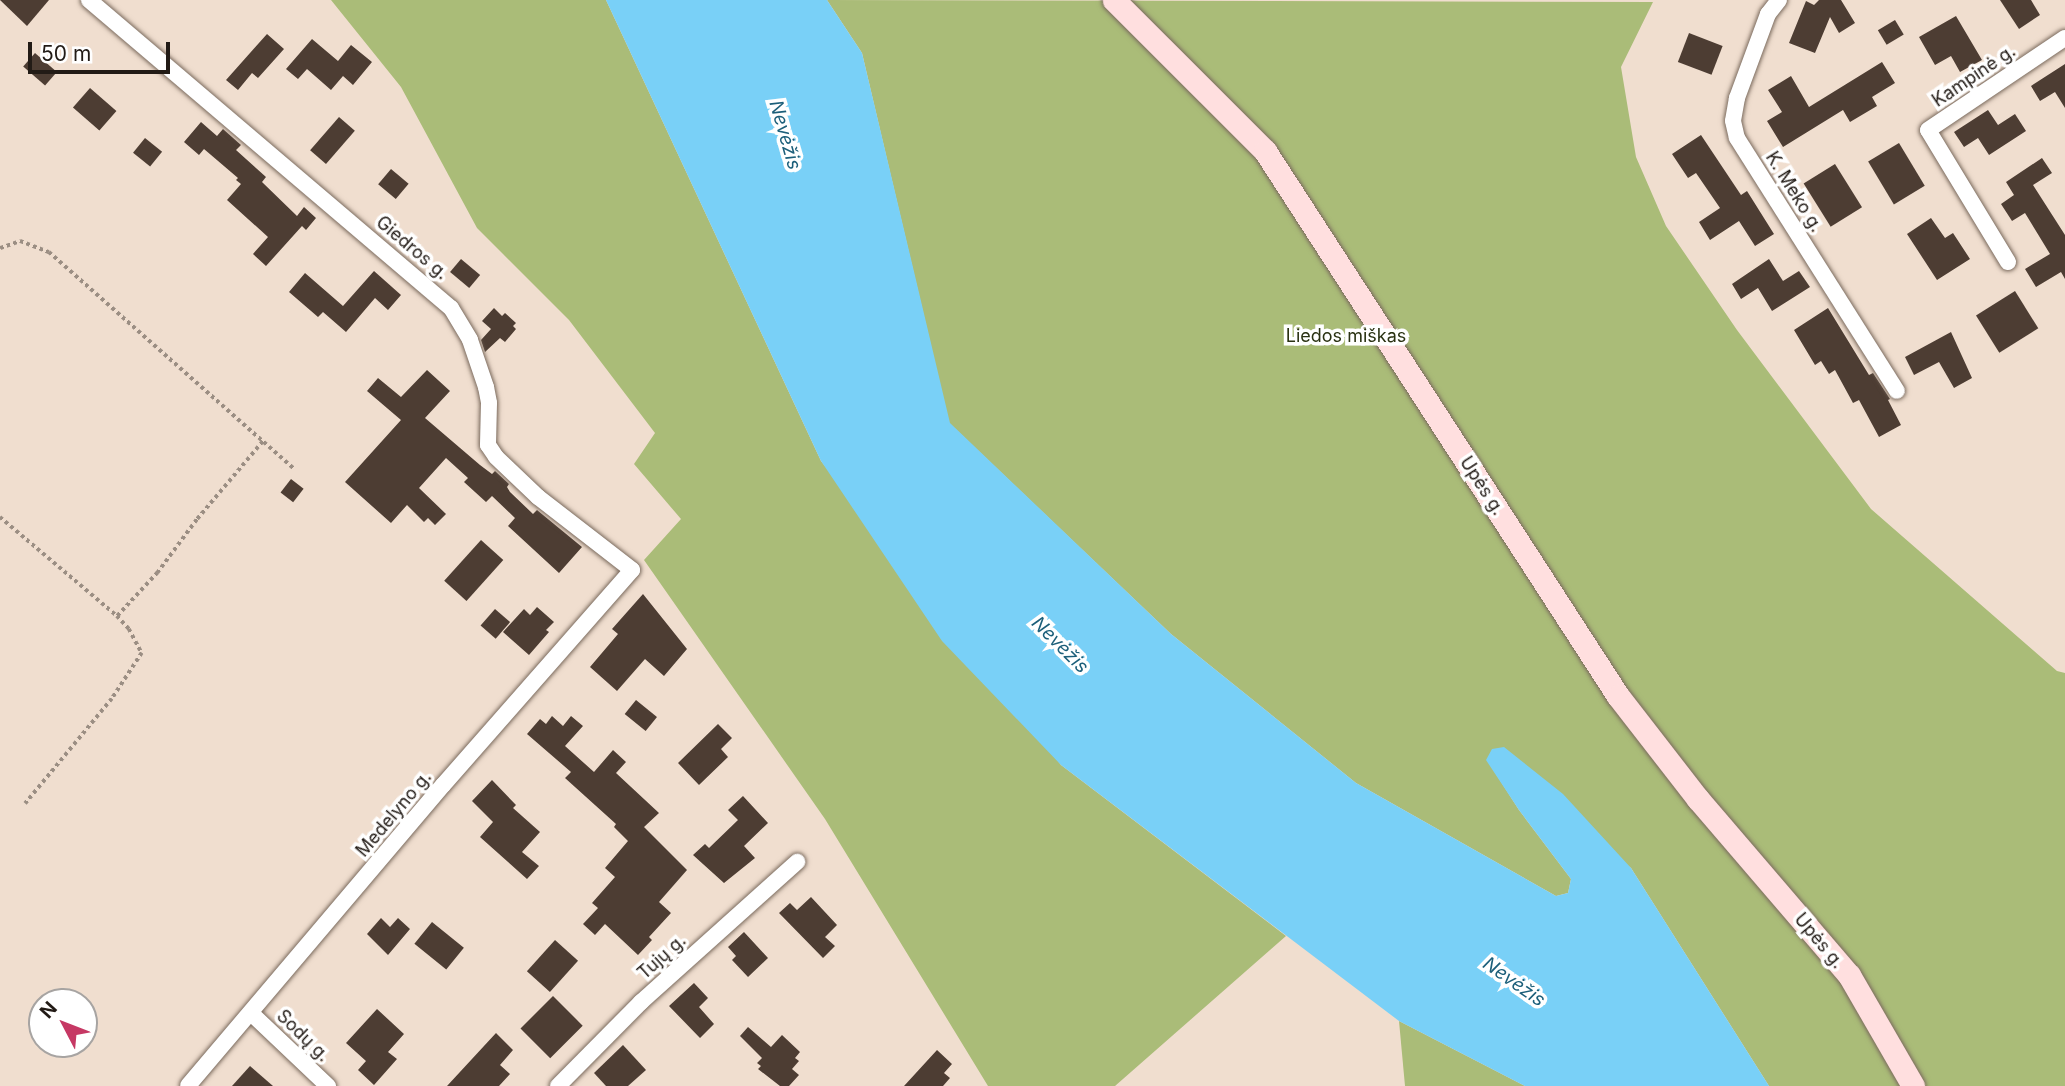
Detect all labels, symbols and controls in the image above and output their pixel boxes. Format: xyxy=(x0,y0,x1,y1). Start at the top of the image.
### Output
scale bar xyxy=(32,28,173,72)
street label: Kampinė g. xyxy=(1928,40,2020,112)
text: 50 m xyxy=(41,41,91,66)
water label: Nevėžis xyxy=(764,98,806,172)
street label: K. Meko g. xyxy=(1761,148,1827,236)
street label: Giedros g. xyxy=(372,212,452,284)
park label: Liedos miškas xyxy=(1286,325,1406,347)
street label: Upės g. xyxy=(1455,453,1509,519)
water label: Nevėžis xyxy=(1027,612,1093,678)
street label: Medelyno g. xyxy=(352,767,436,861)
street label: Upės g. xyxy=(1790,909,1848,973)
street label: Tujų g. xyxy=(634,930,690,984)
water label: Nevėžis xyxy=(1478,952,1550,1012)
north arrow xyxy=(28,988,98,1058)
text: N xyxy=(35,997,62,1023)
street label: Sodų g. xyxy=(272,1006,334,1066)

